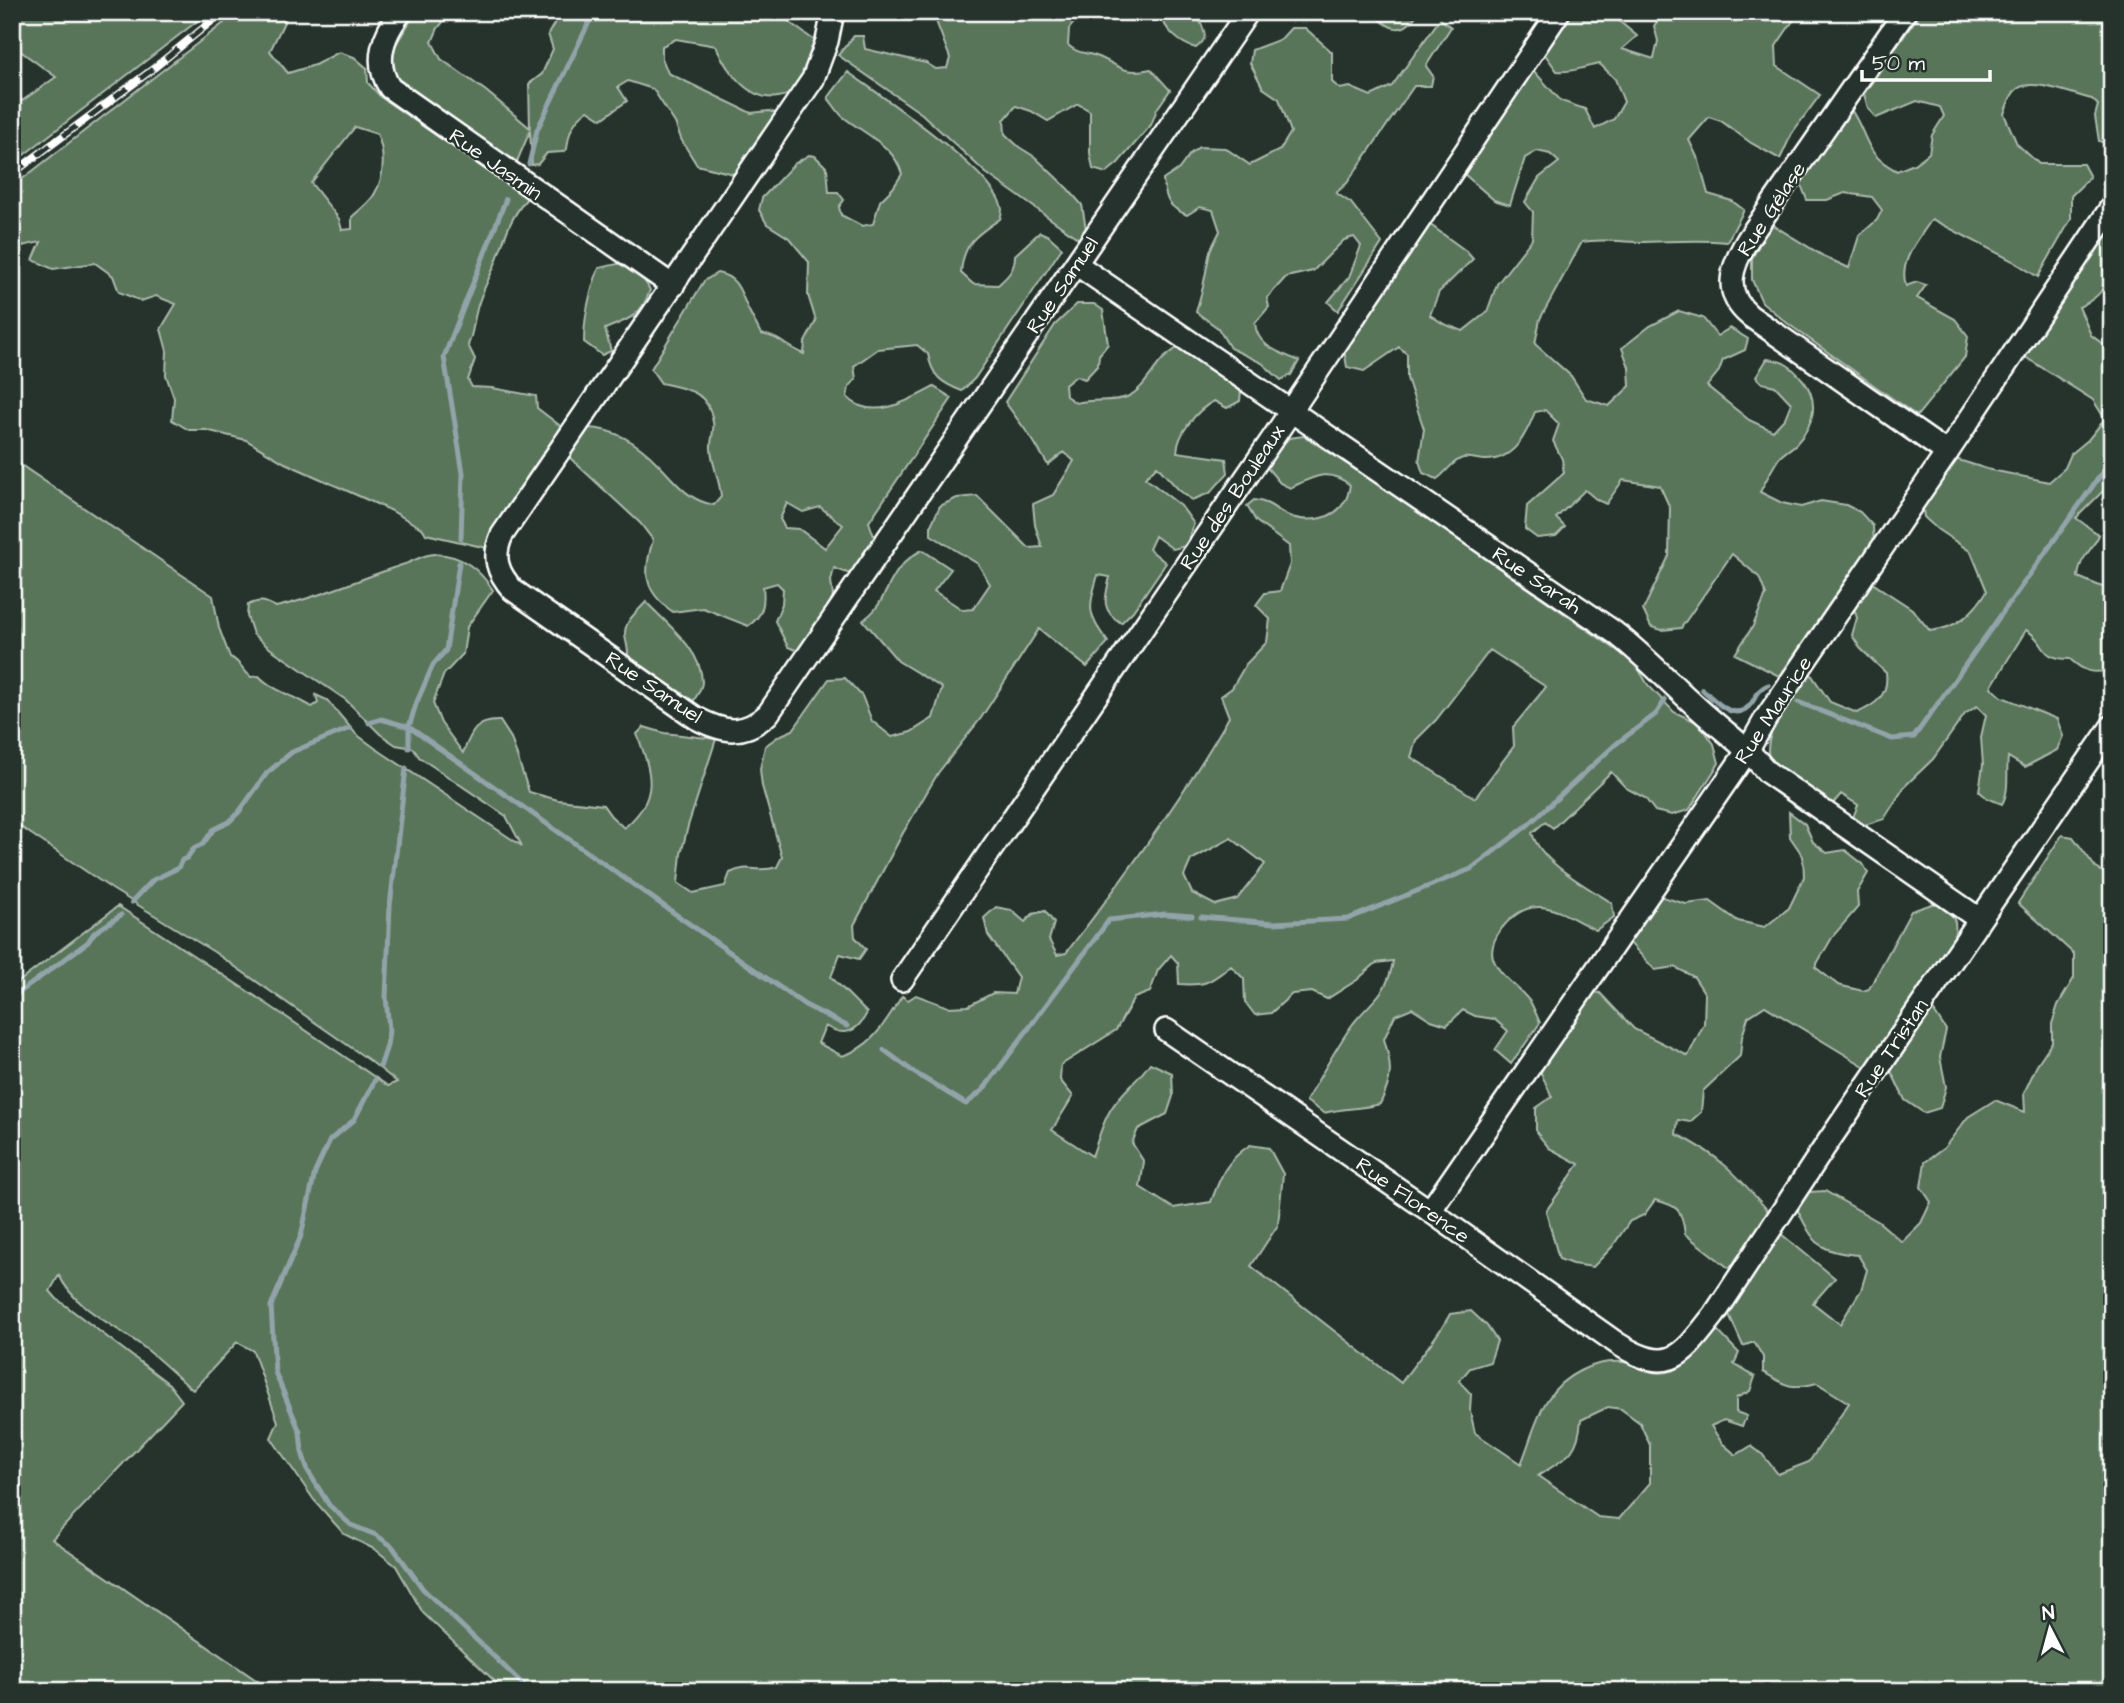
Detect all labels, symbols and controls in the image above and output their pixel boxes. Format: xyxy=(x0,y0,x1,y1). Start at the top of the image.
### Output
scale bar xyxy=(1862,38,1989,82)
text: 50 m xyxy=(1872,49,1926,78)
street label: Rue Jasmin xyxy=(443,122,548,207)
street label: Rue Gélase xyxy=(1730,156,1813,262)
street label: Rue Samuel xyxy=(1019,231,1106,340)
street label: Rue des Bouleaux xyxy=(1173,419,1292,576)
street label: Rue Sarah xyxy=(1486,540,1588,621)
street label: Rue Samuel xyxy=(599,644,708,731)
street label: Rue Maurice xyxy=(1728,651,1819,770)
street label: Rue Tristan xyxy=(1848,993,1935,1103)
street label: Rue Florence xyxy=(1350,1150,1476,1250)
north arrow xyxy=(2016,1594,2086,1664)
text: N xyxy=(2041,1600,2056,1628)

